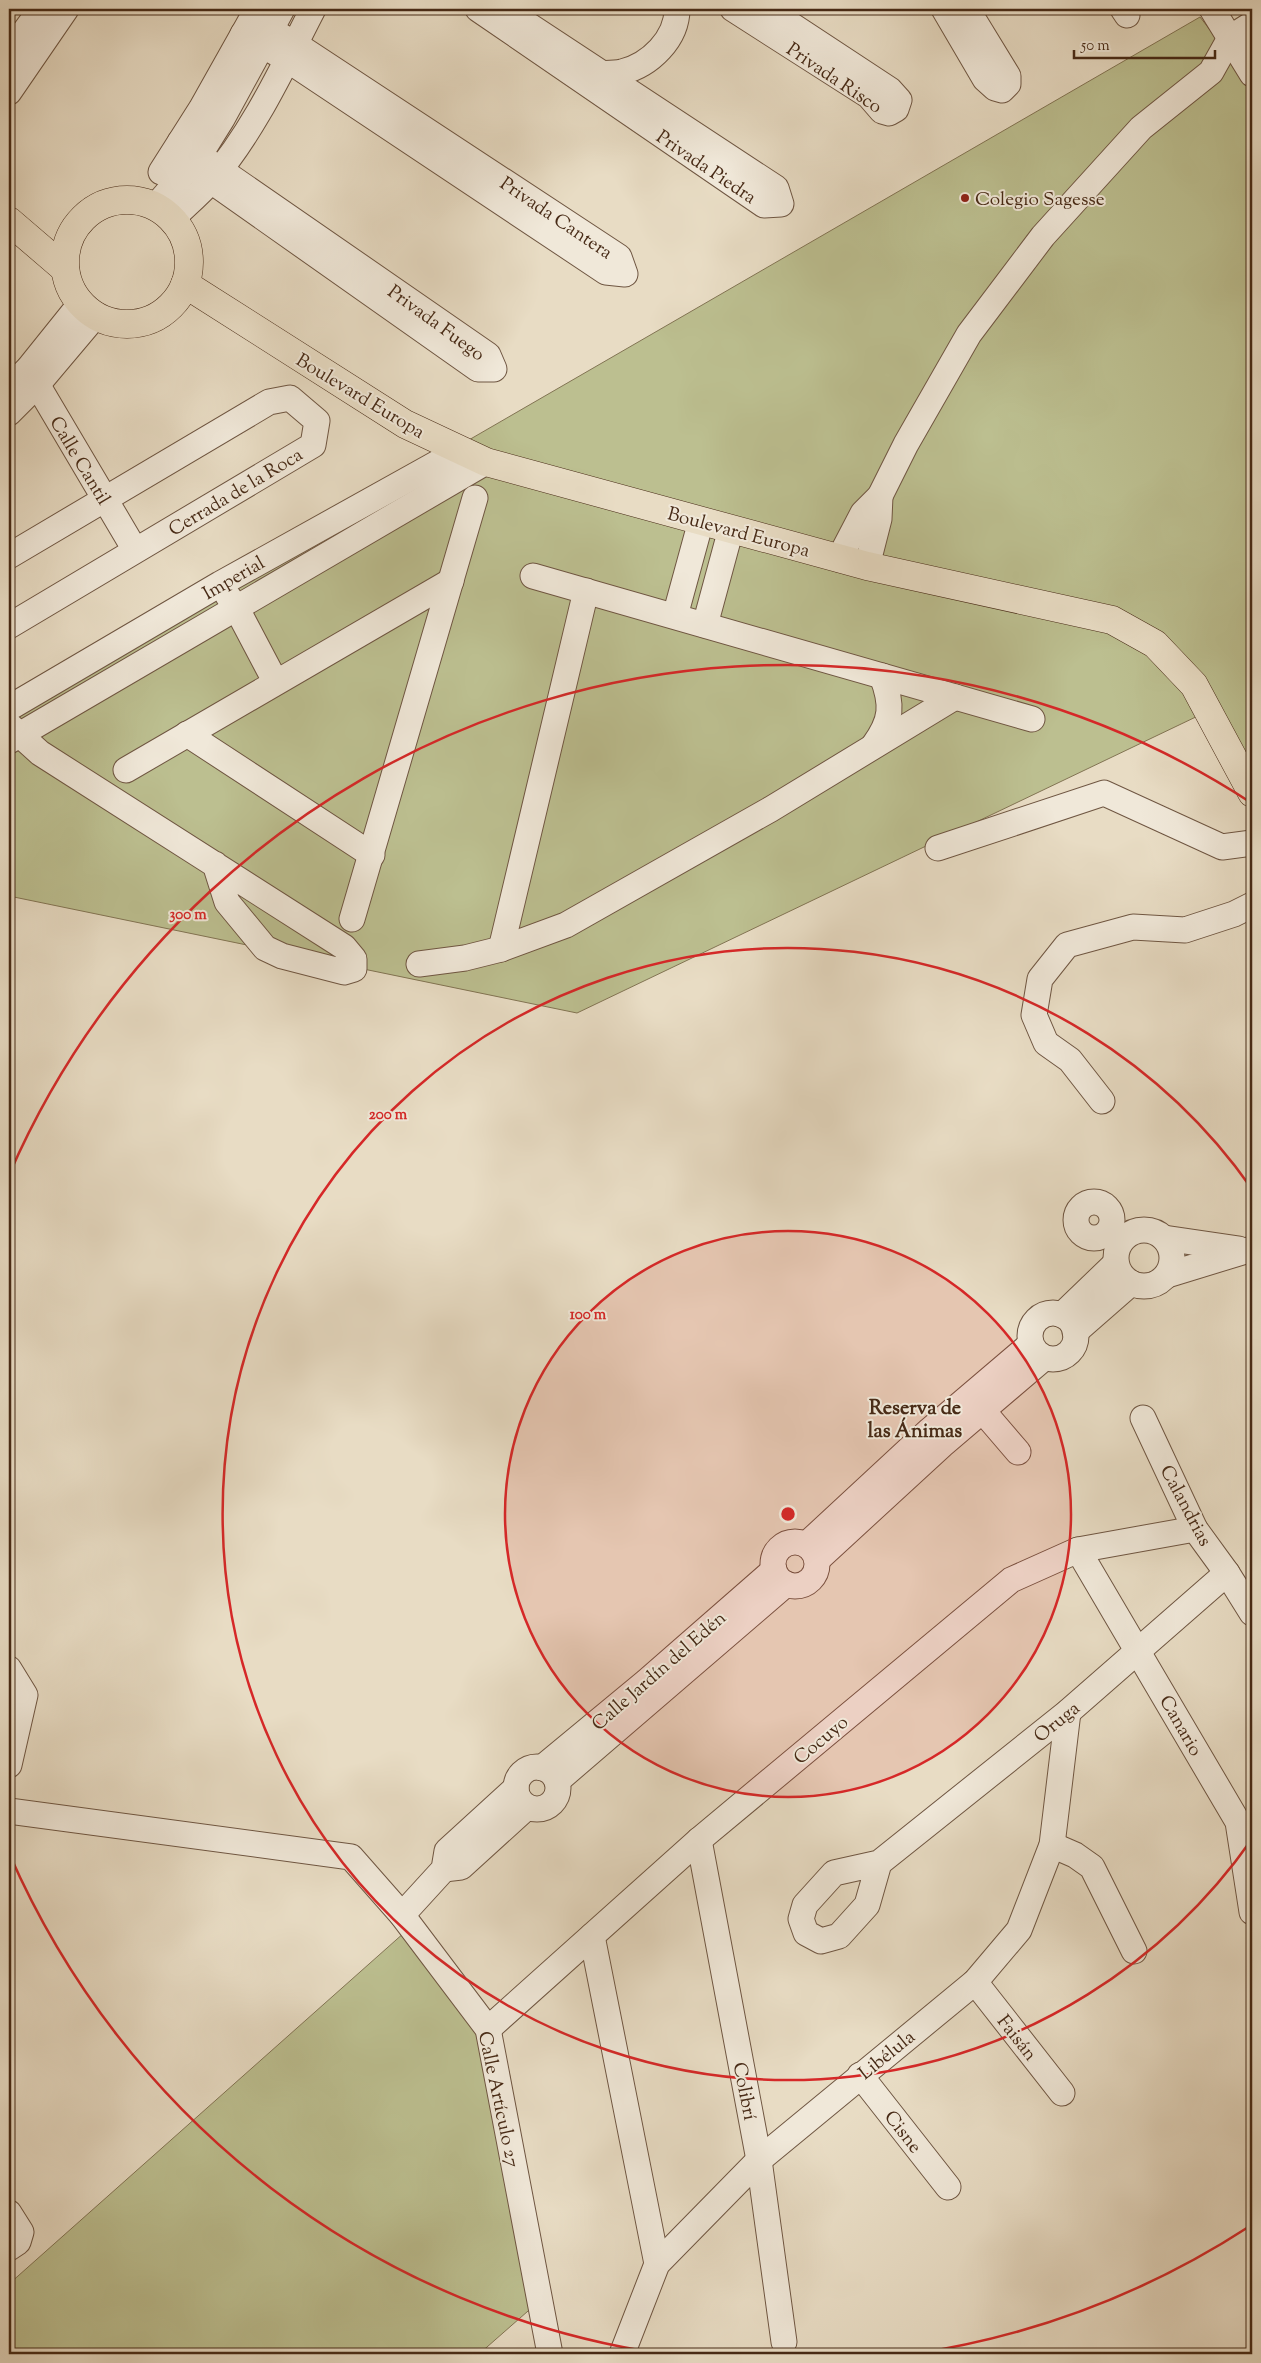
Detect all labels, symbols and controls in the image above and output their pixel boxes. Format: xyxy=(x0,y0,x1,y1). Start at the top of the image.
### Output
scale bar xyxy=(1074,28,1215,60)
text: 50 m xyxy=(1080,36,1110,57)
street label: Privada Risco xyxy=(780,37,887,121)
street label: Privada Piedra xyxy=(650,124,761,212)
street label: Privada Cantera xyxy=(494,171,618,267)
place label: Colegio Sagesse xyxy=(975,187,1105,214)
marker: Colegio Sagesse xyxy=(959,192,971,204)
street label: Privada Fuego xyxy=(381,279,490,369)
street label: Boulevard Europa xyxy=(290,348,430,447)
street label: Calle Cantil xyxy=(42,412,116,511)
street label: Cerrada de la Roca xyxy=(164,442,309,544)
street label: Boulevard Europa xyxy=(664,501,813,565)
street label: Imperial xyxy=(198,551,270,608)
text: 300 m xyxy=(169,905,207,926)
text: 200 m xyxy=(369,1105,408,1126)
text: 100 m xyxy=(570,1305,607,1326)
district label: Reserva de las Ánimas xyxy=(868,1395,962,1447)
street label: Calandrias xyxy=(1152,1461,1217,1551)
centre of rings xyxy=(779,1505,797,1523)
street label: Calle Jardín del Edén xyxy=(586,1606,733,1738)
street label: Canario xyxy=(1152,1691,1208,1762)
street label: Oruga xyxy=(1029,1696,1087,1750)
street label: Cocuyo xyxy=(788,1710,855,1772)
street label: Faisán xyxy=(989,2010,1043,2067)
street label: Libélula xyxy=(853,2025,922,2087)
street label: Calle Artículo 27 xyxy=(470,2029,525,2171)
street label: Colibrí xyxy=(725,2060,762,2123)
street label: Cisne xyxy=(877,2105,927,2160)

